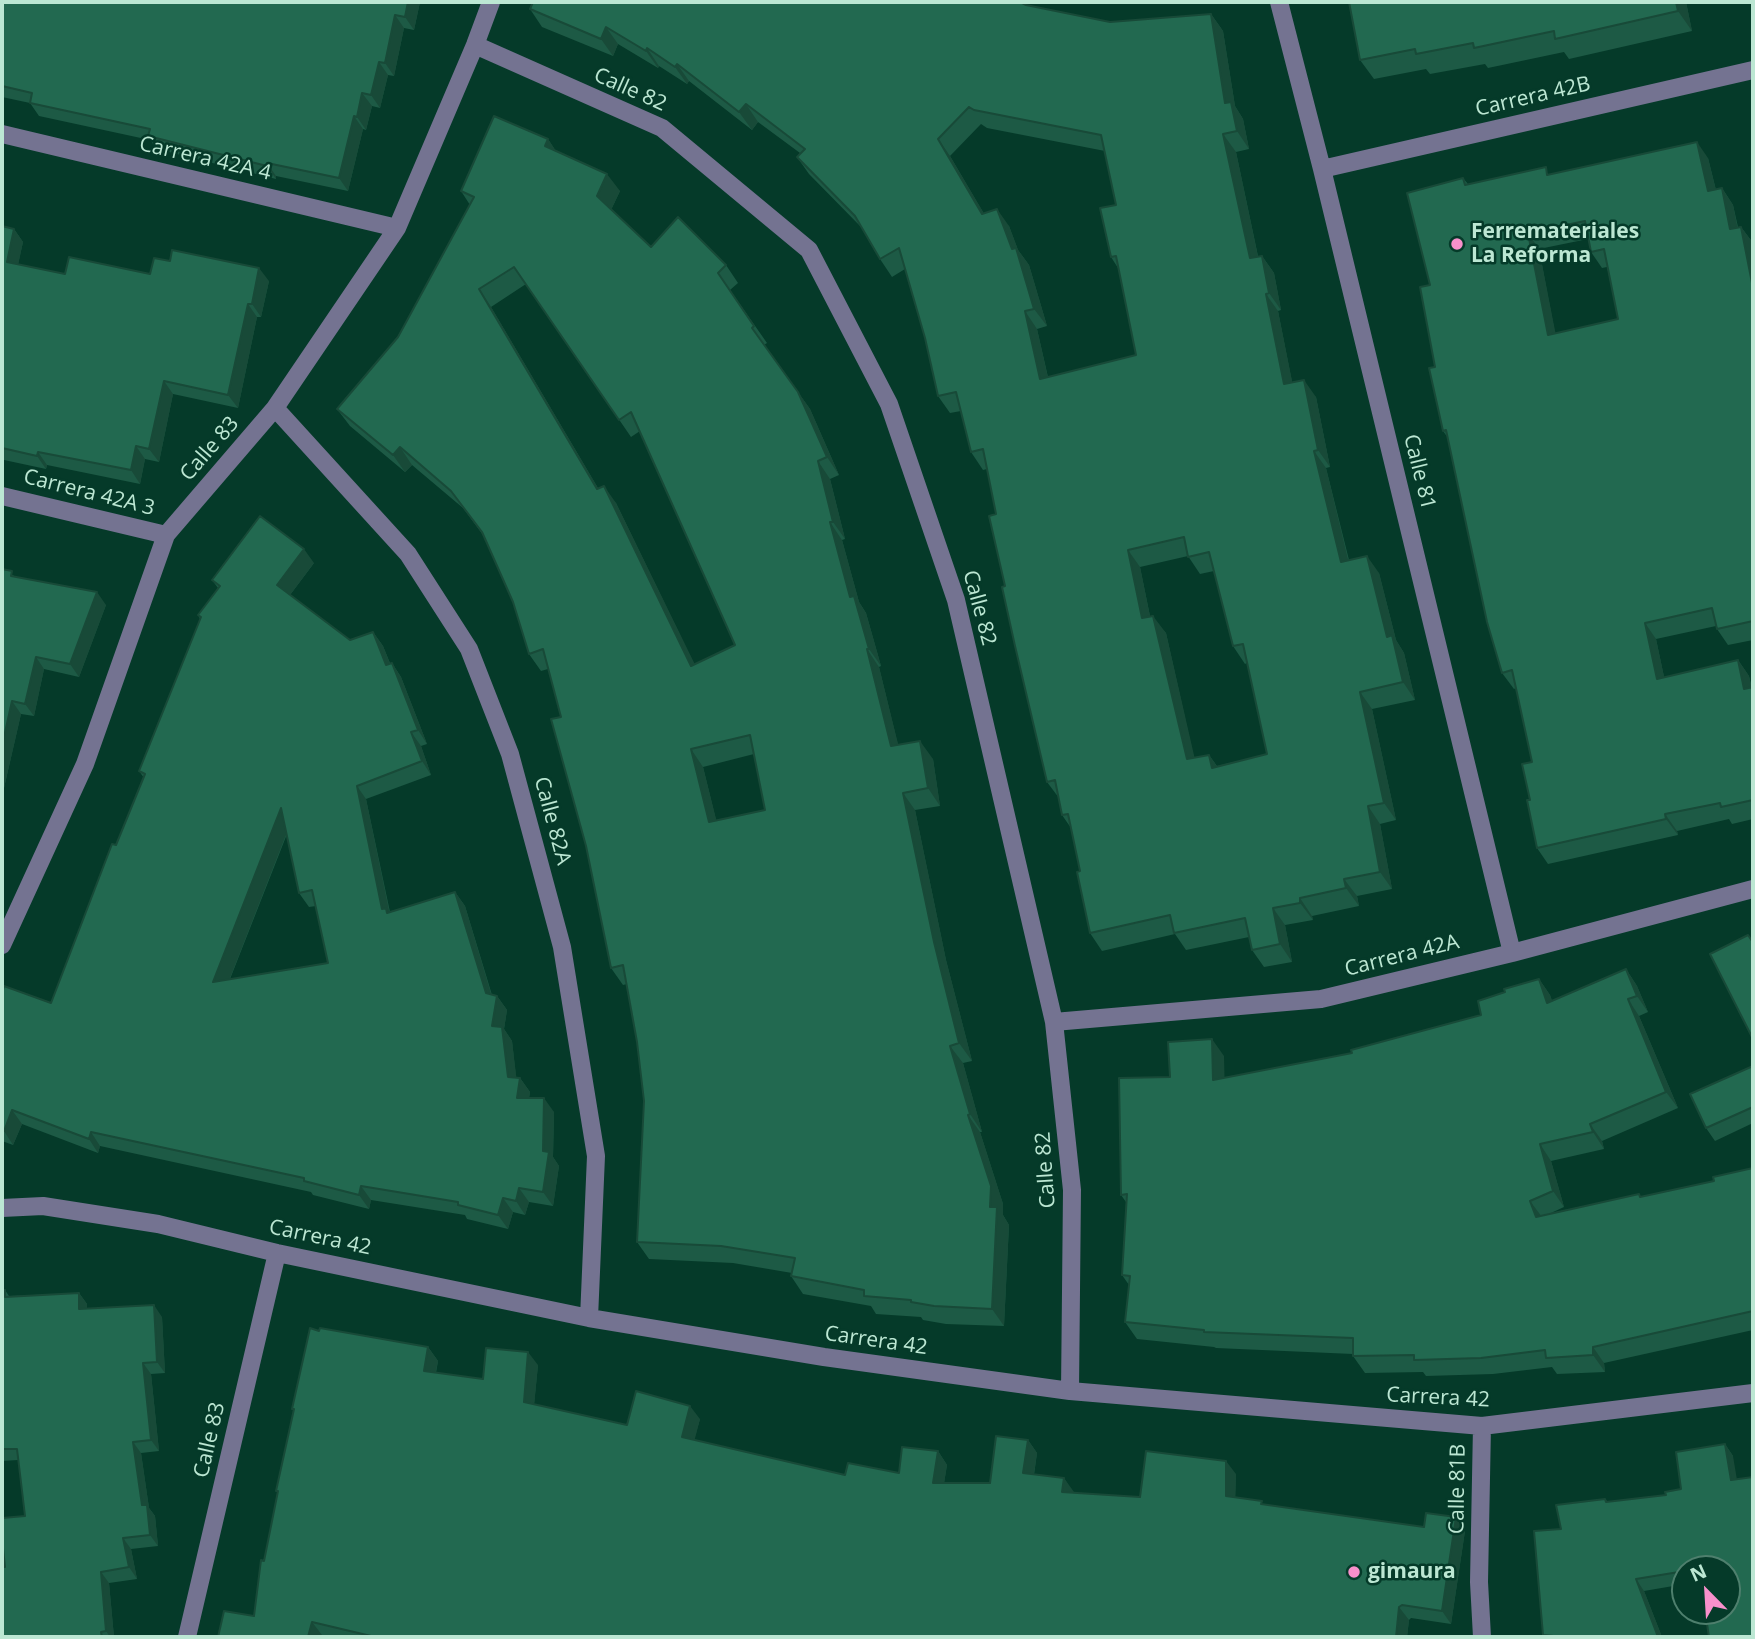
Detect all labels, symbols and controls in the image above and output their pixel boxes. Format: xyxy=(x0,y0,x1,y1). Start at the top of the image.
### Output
street label: Calle 82 xyxy=(590,63,670,117)
street label: Carrera 42B xyxy=(1473,72,1593,122)
street label: Carrera 42A 4 xyxy=(137,132,273,186)
place label: Ferremateriales La Reforma xyxy=(1471,219,1639,269)
marker: Ferremateriales La Reforma xyxy=(1449,236,1465,252)
street label: Calle 83 xyxy=(175,412,245,486)
street label: Calle 81 xyxy=(1397,432,1441,512)
street label: Carrera 42A 3 xyxy=(21,465,157,521)
street label: Calle 82 xyxy=(957,568,1001,648)
street label: Calle 82A xyxy=(528,774,576,868)
street label: Carrera 42A xyxy=(1342,930,1462,982)
street label: Calle 82 xyxy=(1031,1131,1061,1209)
street label: Carrera 42 xyxy=(267,1215,373,1261)
street label: Carrera 42 xyxy=(823,1321,929,1361)
street label: Carrera 42 xyxy=(1386,1383,1490,1413)
street label: Calle 83 xyxy=(189,1400,231,1480)
street label: Calle 81B xyxy=(1445,1444,1471,1534)
north arrow xyxy=(1671,1555,1741,1625)
text: N xyxy=(1686,1558,1711,1588)
place label: gimaura xyxy=(1368,1559,1456,1585)
marker: gimaura xyxy=(1346,1564,1362,1580)

